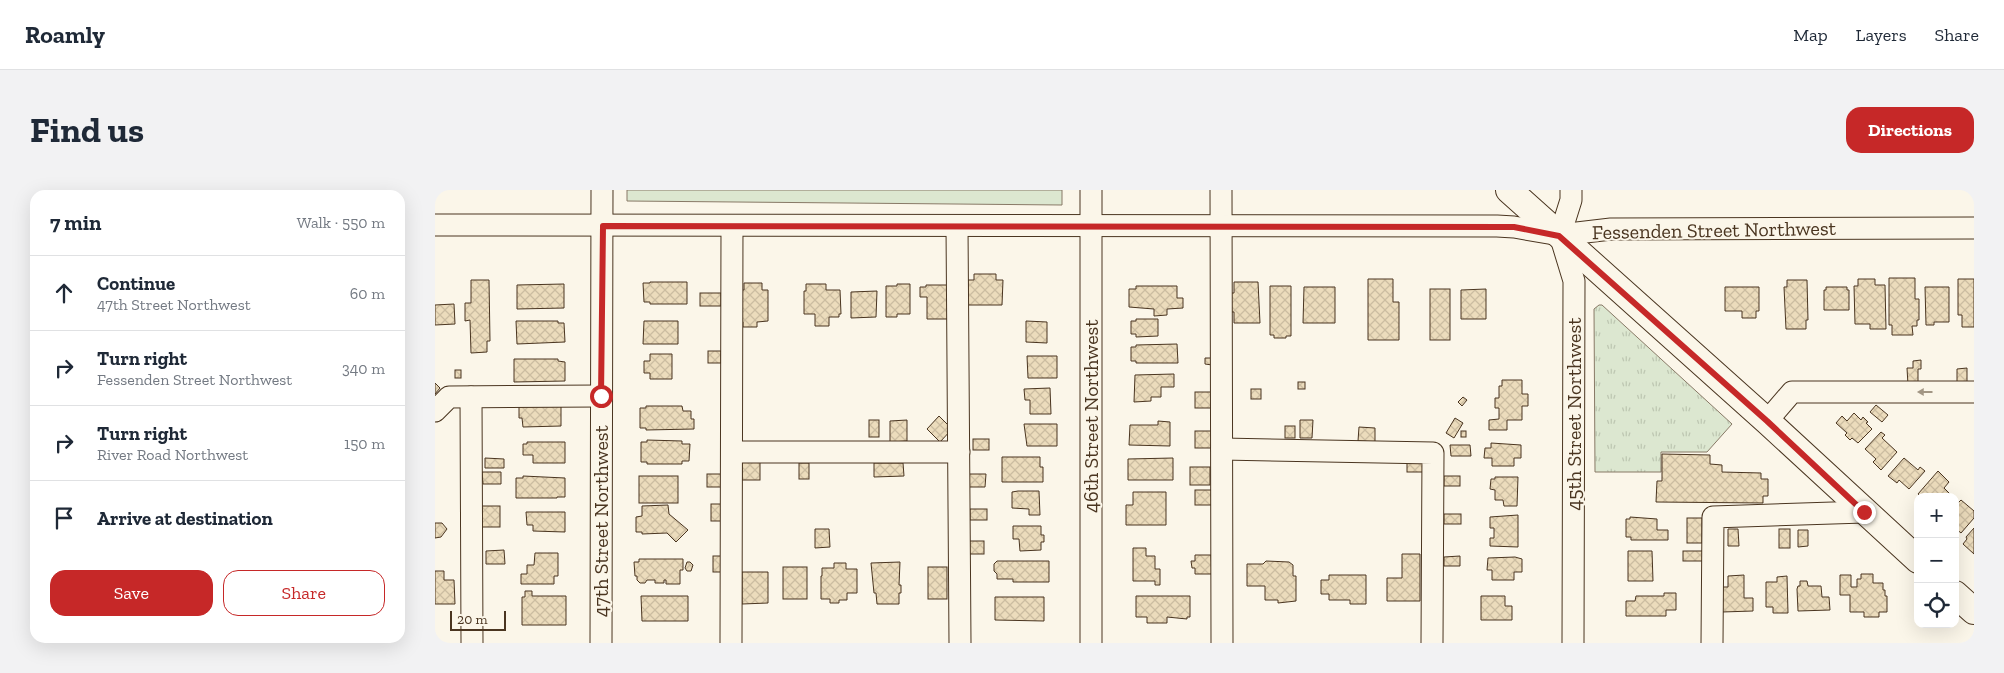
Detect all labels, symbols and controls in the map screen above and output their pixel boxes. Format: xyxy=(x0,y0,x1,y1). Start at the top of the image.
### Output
text: Roamly xyxy=(25,20,105,49)
text: Map xyxy=(1793,24,1828,46)
text: Layers xyxy=(1856,24,1907,46)
text: Share xyxy=(1935,24,1979,46)
button: Directions xyxy=(1846,107,1974,153)
text: Find us xyxy=(30,109,144,151)
text: 7 min xyxy=(50,210,101,235)
text: Walk · 550 m xyxy=(297,213,385,232)
street label: Fessenden Street Northwest xyxy=(1592,216,1837,244)
text: Continue xyxy=(97,272,175,295)
icon: ahead xyxy=(50,279,78,307)
text: 60 m xyxy=(350,284,385,303)
text: 47th Street Northwest xyxy=(97,295,251,314)
street label: 45th Street Northwest xyxy=(1562,317,1586,511)
street label: 46th Street Northwest xyxy=(1079,319,1103,513)
text: Turn right xyxy=(97,347,187,370)
icon: right xyxy=(50,354,78,382)
text: 340 m xyxy=(342,359,385,378)
text: Fessenden Street Northwest xyxy=(97,370,292,389)
route start xyxy=(590,385,613,408)
one-way arrow xyxy=(1917,388,1933,396)
text: Turn right xyxy=(97,422,187,445)
street label: 47th Street Northwest xyxy=(589,424,613,617)
icon: right xyxy=(50,429,78,457)
text: 150 m xyxy=(344,434,385,453)
text: River Road Northwest xyxy=(97,445,248,464)
map controls xyxy=(1914,493,1959,628)
button: + xyxy=(1914,493,1959,538)
route end xyxy=(1853,501,1876,524)
icon: arrive xyxy=(50,504,78,532)
text: Arrive at destination xyxy=(97,507,273,530)
button: − xyxy=(1914,538,1959,583)
button: Save xyxy=(50,570,213,616)
button: Share xyxy=(223,570,385,616)
button: locate xyxy=(1914,583,1959,628)
scale bar xyxy=(450,608,506,631)
text: 20 m xyxy=(457,611,488,628)

